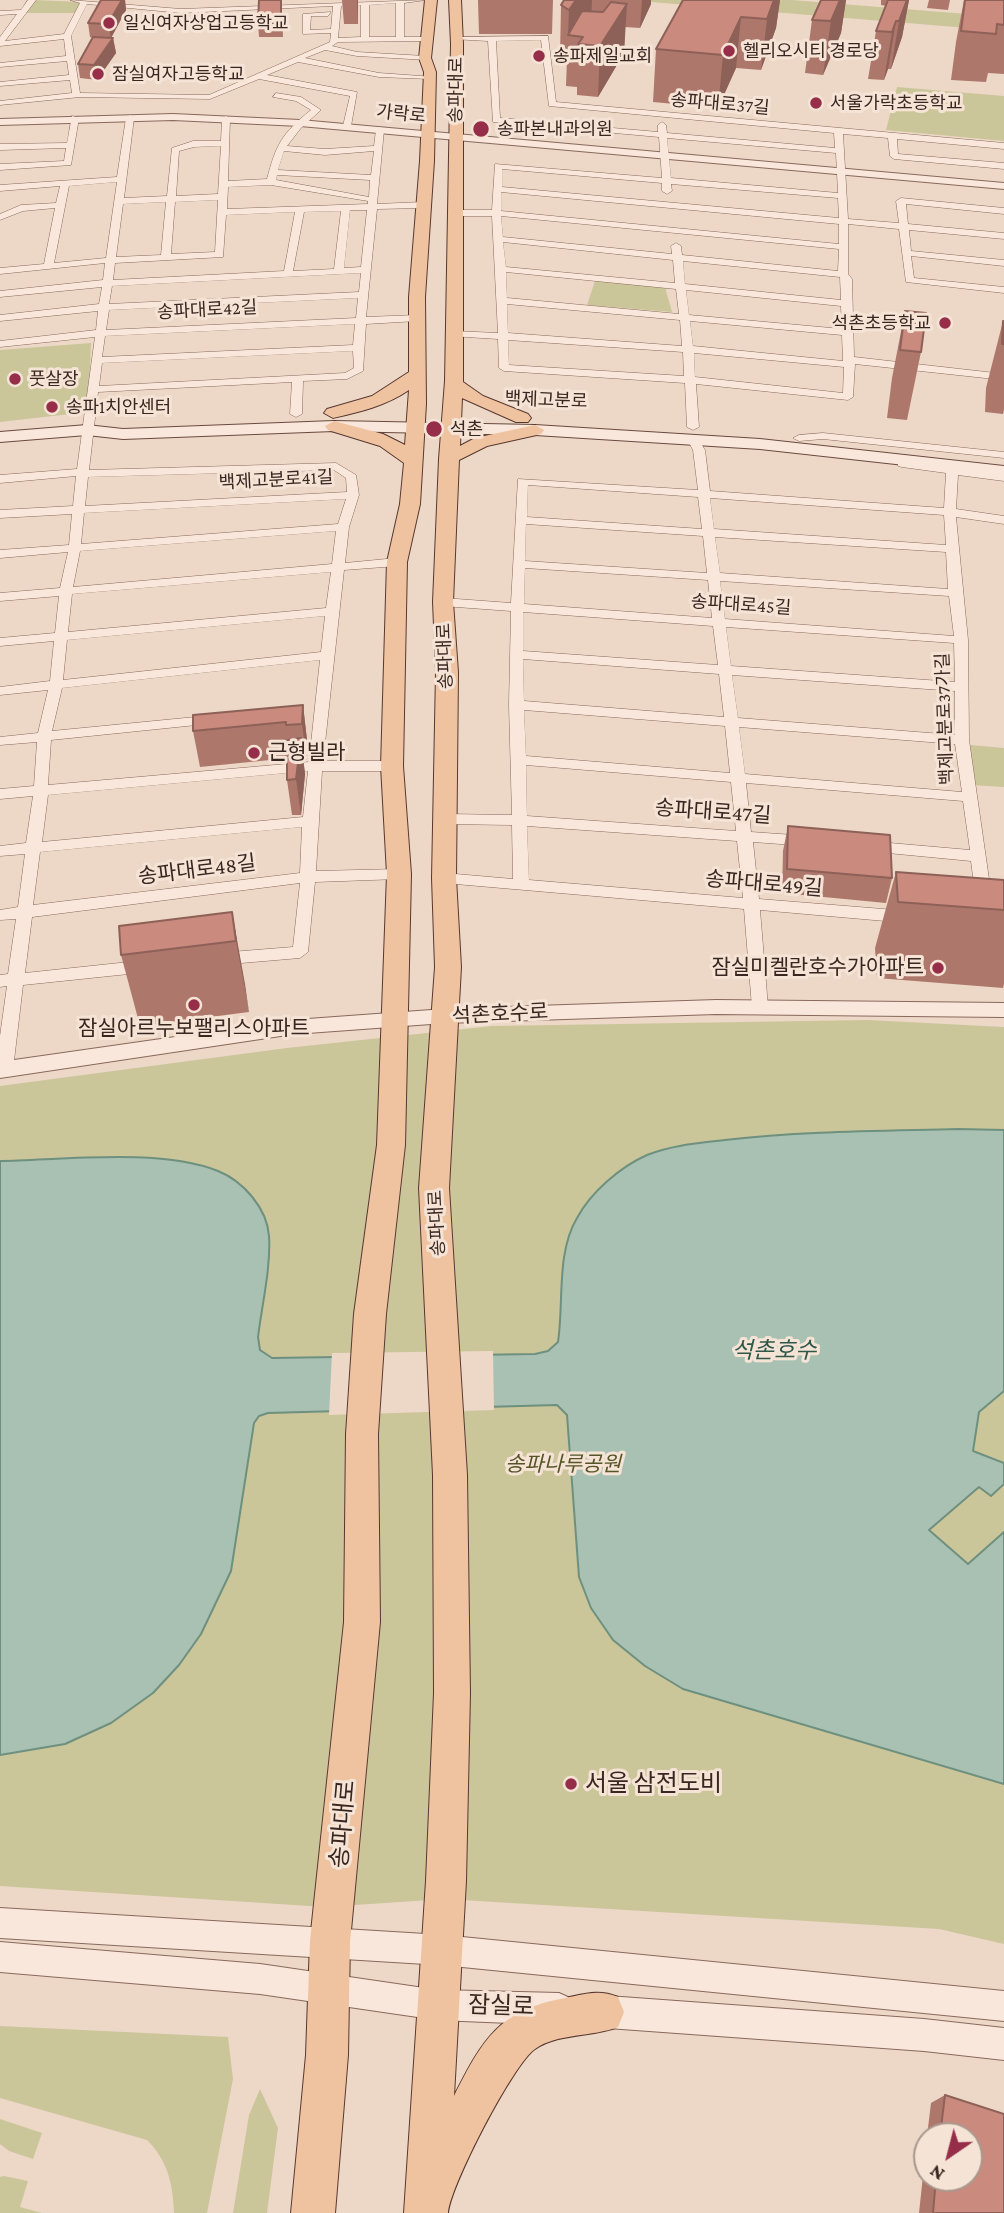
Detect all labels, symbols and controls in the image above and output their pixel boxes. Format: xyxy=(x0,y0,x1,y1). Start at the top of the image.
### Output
place label: 일신여자상업고등학교 xyxy=(123,12,289,34)
marker: 일신여자상업고등학교 xyxy=(101,15,117,31)
place label: 헬리오시티 경로당 xyxy=(743,40,879,62)
marker: 헬리오시티 경로당 xyxy=(721,43,737,59)
place label: 송파제일교회 xyxy=(553,45,652,67)
marker: 송파제일교회 xyxy=(531,48,547,64)
street label: 송파대로 xyxy=(445,57,467,123)
place label: 잠실여자고등학교 xyxy=(112,63,244,85)
marker: 잠실여자고등학교 xyxy=(90,66,106,82)
street label: 송파대로37길 xyxy=(670,89,770,119)
place label: 서울가락초등학교 xyxy=(830,92,962,114)
marker: 서울가락초등학교 xyxy=(808,95,824,111)
street label: 가락로 xyxy=(375,101,427,127)
place label: 송파본내과의원 xyxy=(497,118,613,140)
marker: 송파본내과의원 xyxy=(471,119,491,139)
street label: 송파대로42길 xyxy=(156,297,258,323)
place label: 석촌초등학교 xyxy=(832,312,931,334)
marker: 석촌초등학교 xyxy=(937,315,953,331)
place label: 풋살장 xyxy=(29,368,79,390)
marker: 풋살장 xyxy=(7,371,23,387)
street label: 백제고분로 xyxy=(504,388,588,412)
place label: 송파1치안센터 xyxy=(66,396,171,418)
marker: 송파1치안센터 xyxy=(44,399,60,415)
place label: 석촌 xyxy=(450,418,483,440)
marker: 석촌 xyxy=(424,419,444,439)
street label: 백제고분로41길 xyxy=(218,466,334,494)
street label: 송파대로45길 xyxy=(690,591,792,619)
street label: 송파대로 xyxy=(433,623,457,689)
street label: 백제고분로37가길 xyxy=(932,652,958,786)
place label: 근형빌라 xyxy=(268,740,345,766)
marker: 근형빌라 xyxy=(246,745,262,761)
street label: 송파대로47길 xyxy=(654,795,772,829)
street label: 송파대로48길 xyxy=(137,850,257,890)
street label: 송파대로49길 xyxy=(704,866,824,902)
place label: 잠실미켈란호수가아파트 xyxy=(711,955,924,981)
marker: 잠실미켈란호수가아파트 xyxy=(930,960,946,976)
marker: 잠실아르누보팰리스아파트 xyxy=(186,997,202,1013)
street label: 석촌호수로 xyxy=(451,999,549,1029)
place label: 잠실아르누보팰리스아파트 xyxy=(78,1016,310,1042)
street label: 송파대로 xyxy=(424,1189,450,1257)
water label: 석촌호수 xyxy=(732,1337,816,1365)
park label: 송파나루공원 xyxy=(505,1452,621,1478)
place label: 서울 삼전도비 xyxy=(585,1770,722,1798)
marker: 서울 삼전도비 xyxy=(563,1776,579,1792)
street label: 송파대로 xyxy=(325,1779,361,1869)
street label: 잠실로 xyxy=(467,1990,535,2022)
north arrow xyxy=(913,2122,983,2192)
text: N xyxy=(925,2161,948,2185)

